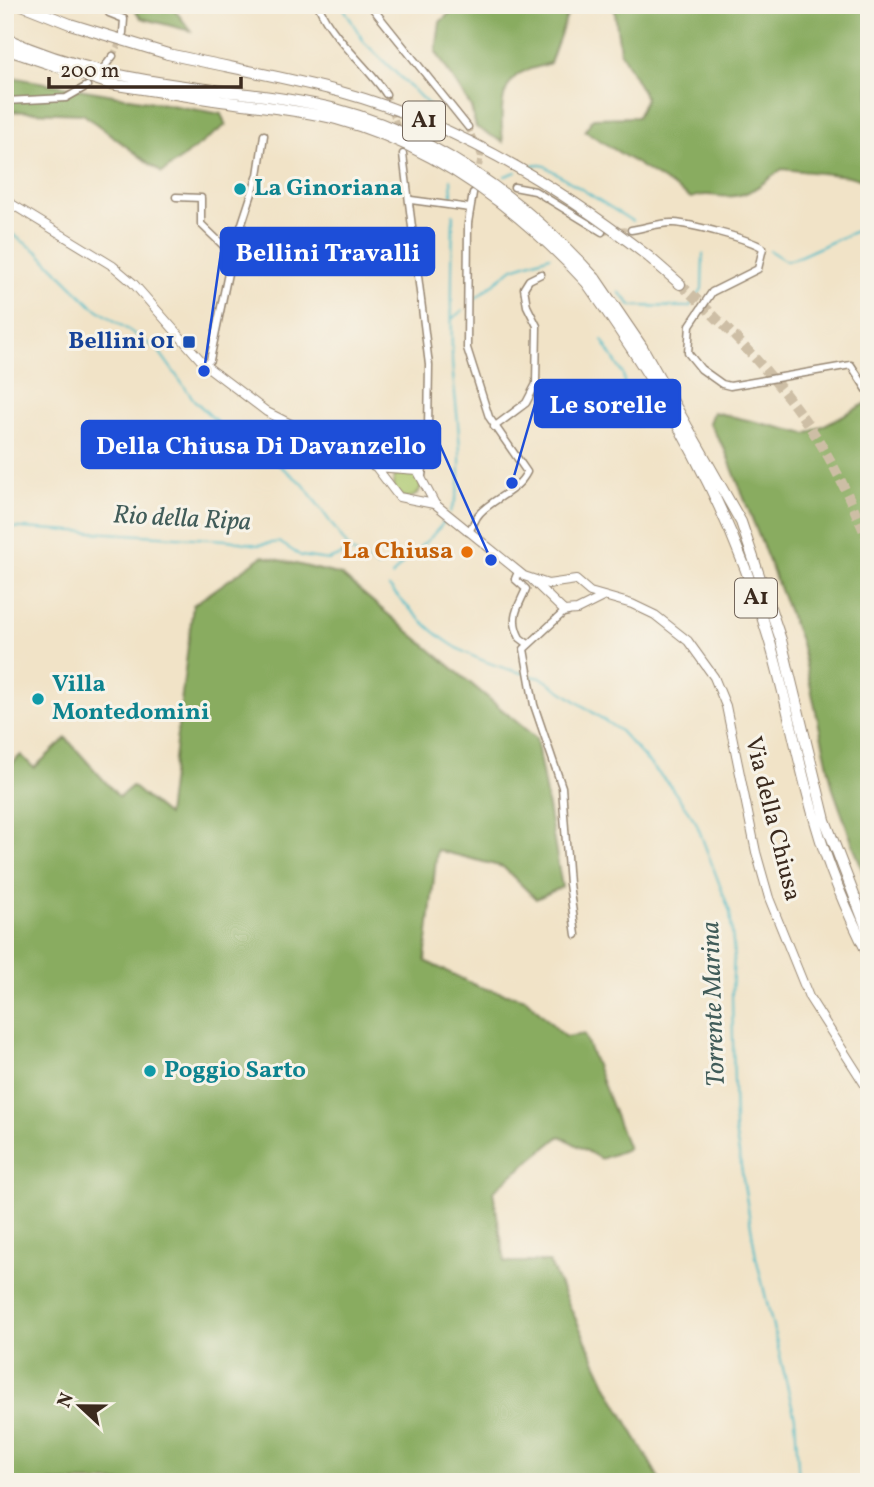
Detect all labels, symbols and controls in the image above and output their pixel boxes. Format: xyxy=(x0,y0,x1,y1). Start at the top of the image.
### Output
scale bar xyxy=(49,46,242,90)
text: 200 m xyxy=(60,57,120,86)
road number: A1 xyxy=(403,102,445,140)
place label: La Ginoriana xyxy=(254,172,403,206)
marker: La Ginoriana xyxy=(232,181,248,197)
callout: Bellini Travalli xyxy=(221,228,434,275)
text: Bellini Travalli xyxy=(235,236,421,272)
place label: Bellini 01 xyxy=(68,325,175,359)
marker: Bellini 01 xyxy=(181,334,197,350)
callout: Le sorelle xyxy=(535,380,680,427)
text: Le sorelle xyxy=(549,388,667,424)
callout: Della Chiusa Di Davanzello xyxy=(82,421,440,468)
text: Della Chiusa Di Davanzello xyxy=(96,429,426,465)
water label: Rio della Ripa xyxy=(112,497,252,541)
place label: La Chiusa xyxy=(342,535,453,569)
marker: La Chiusa xyxy=(459,544,475,560)
road number: A1 xyxy=(735,578,777,618)
place label: Villa Montedomini xyxy=(52,668,209,730)
marker: Villa Montedomini xyxy=(30,691,46,707)
street label: Via della Chiusa xyxy=(735,733,809,905)
water label: Torrente Marina xyxy=(693,921,735,1087)
place label: Poggio Sarto xyxy=(164,1054,306,1088)
marker: Poggio Sarto xyxy=(142,1063,158,1079)
north arrow xyxy=(46,1372,116,1442)
text: N xyxy=(51,1389,81,1412)

